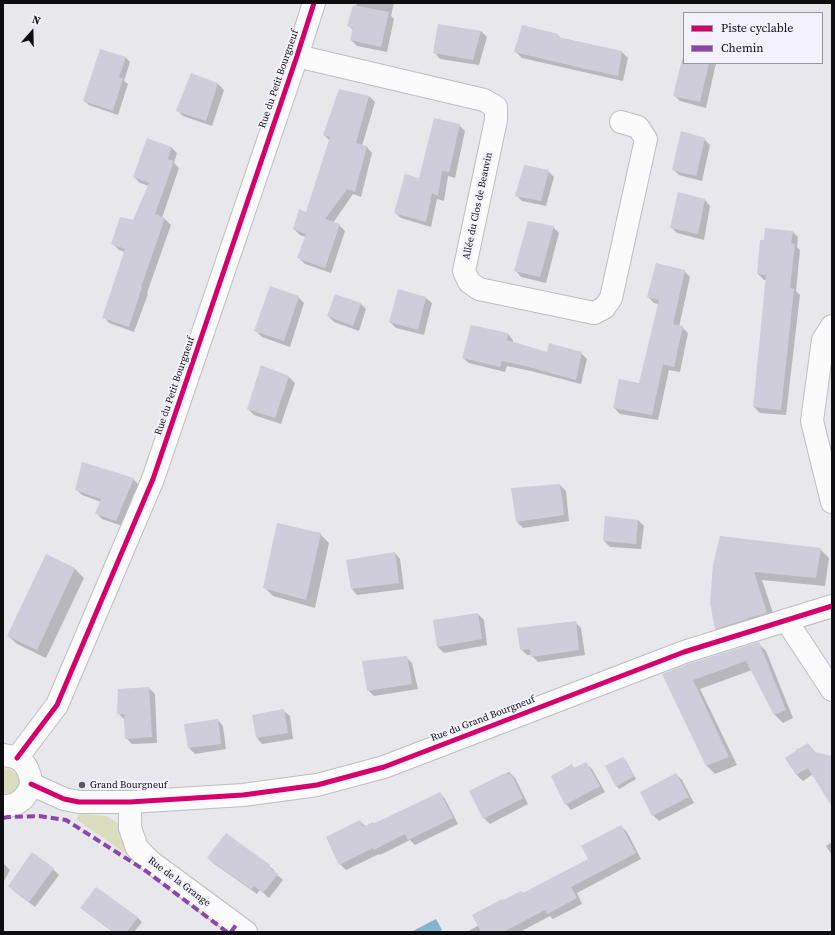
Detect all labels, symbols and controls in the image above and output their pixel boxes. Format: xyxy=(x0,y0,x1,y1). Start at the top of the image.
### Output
north arrow xyxy=(12,12,52,52)
text: N xyxy=(30,12,43,29)
legend xyxy=(683,12,823,64)
text: Piste cyclable xyxy=(721,20,793,36)
street label: Rue du Petit Bourgneuf xyxy=(257,28,301,130)
text: Chemin xyxy=(721,40,764,56)
street label: Allée du Clos de Beauvin xyxy=(461,151,495,261)
street label: Rue du Petit Bourgneuf xyxy=(153,335,197,437)
street label: Rue du Grand Bourgneuf xyxy=(429,694,537,744)
place label: Grand Bourgneuf xyxy=(90,779,167,791)
marker: Grand Bourgneuf xyxy=(77,780,87,790)
street label: Rue de la Grange xyxy=(145,855,213,909)

